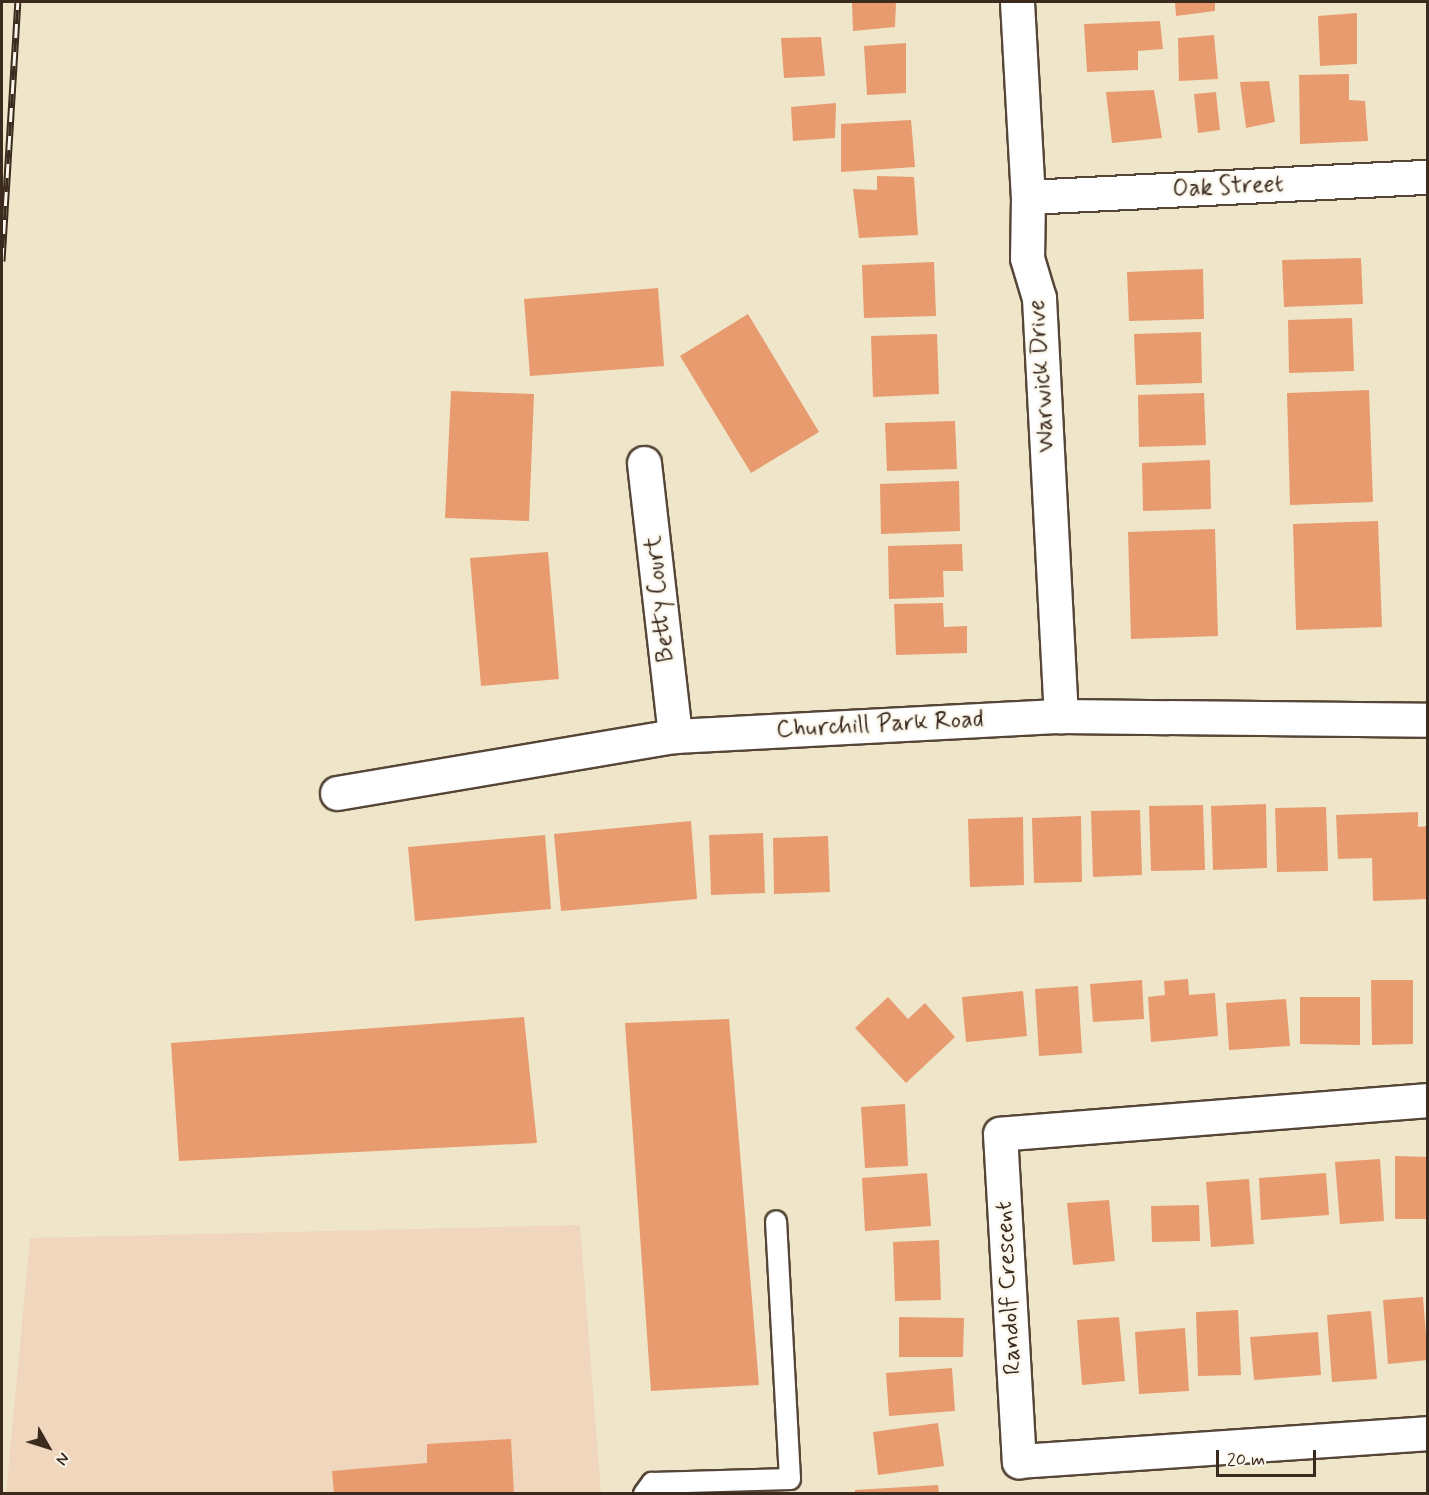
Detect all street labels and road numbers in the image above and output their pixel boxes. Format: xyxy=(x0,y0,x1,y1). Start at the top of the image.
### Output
street label: Oak Street xyxy=(1170,170,1286,204)
street label: Warwick Drive xyxy=(1022,300,1062,452)
street label: Betty Court xyxy=(639,535,681,663)
street label: Churchill Park Road xyxy=(778,705,982,745)
street label: Randolf Crescent xyxy=(990,1199,1028,1377)

